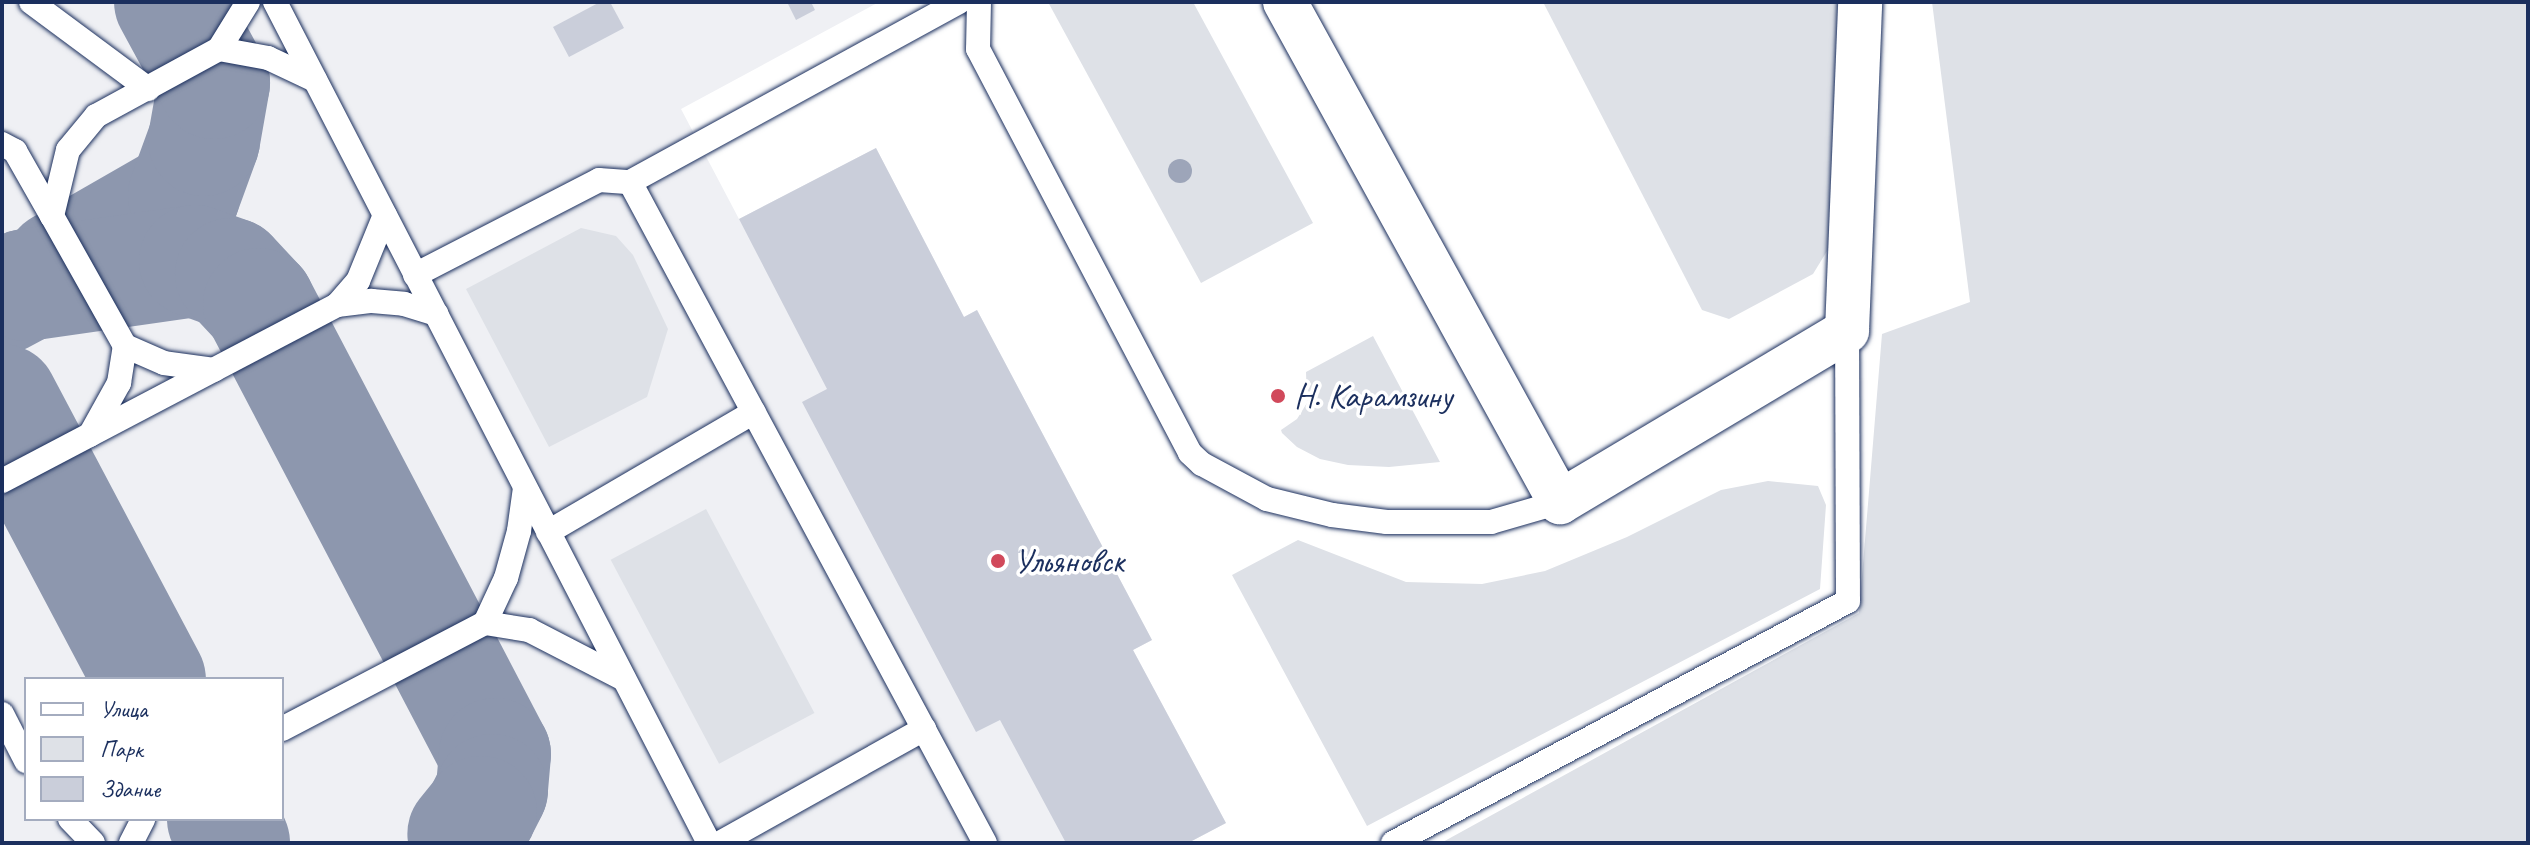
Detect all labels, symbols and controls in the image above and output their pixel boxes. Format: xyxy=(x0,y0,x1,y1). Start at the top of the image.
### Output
place label: Н. Карамзину xyxy=(1294,376,1452,416)
marker: Н. Карамзину xyxy=(1269,387,1287,405)
place label: Ульяновск xyxy=(1014,541,1124,581)
marker: Ульяновск xyxy=(989,552,1007,570)
legend xyxy=(24,677,284,821)
text: Улица xyxy=(100,694,148,724)
text: Парк xyxy=(100,734,143,764)
text: Здание xyxy=(100,774,160,804)

